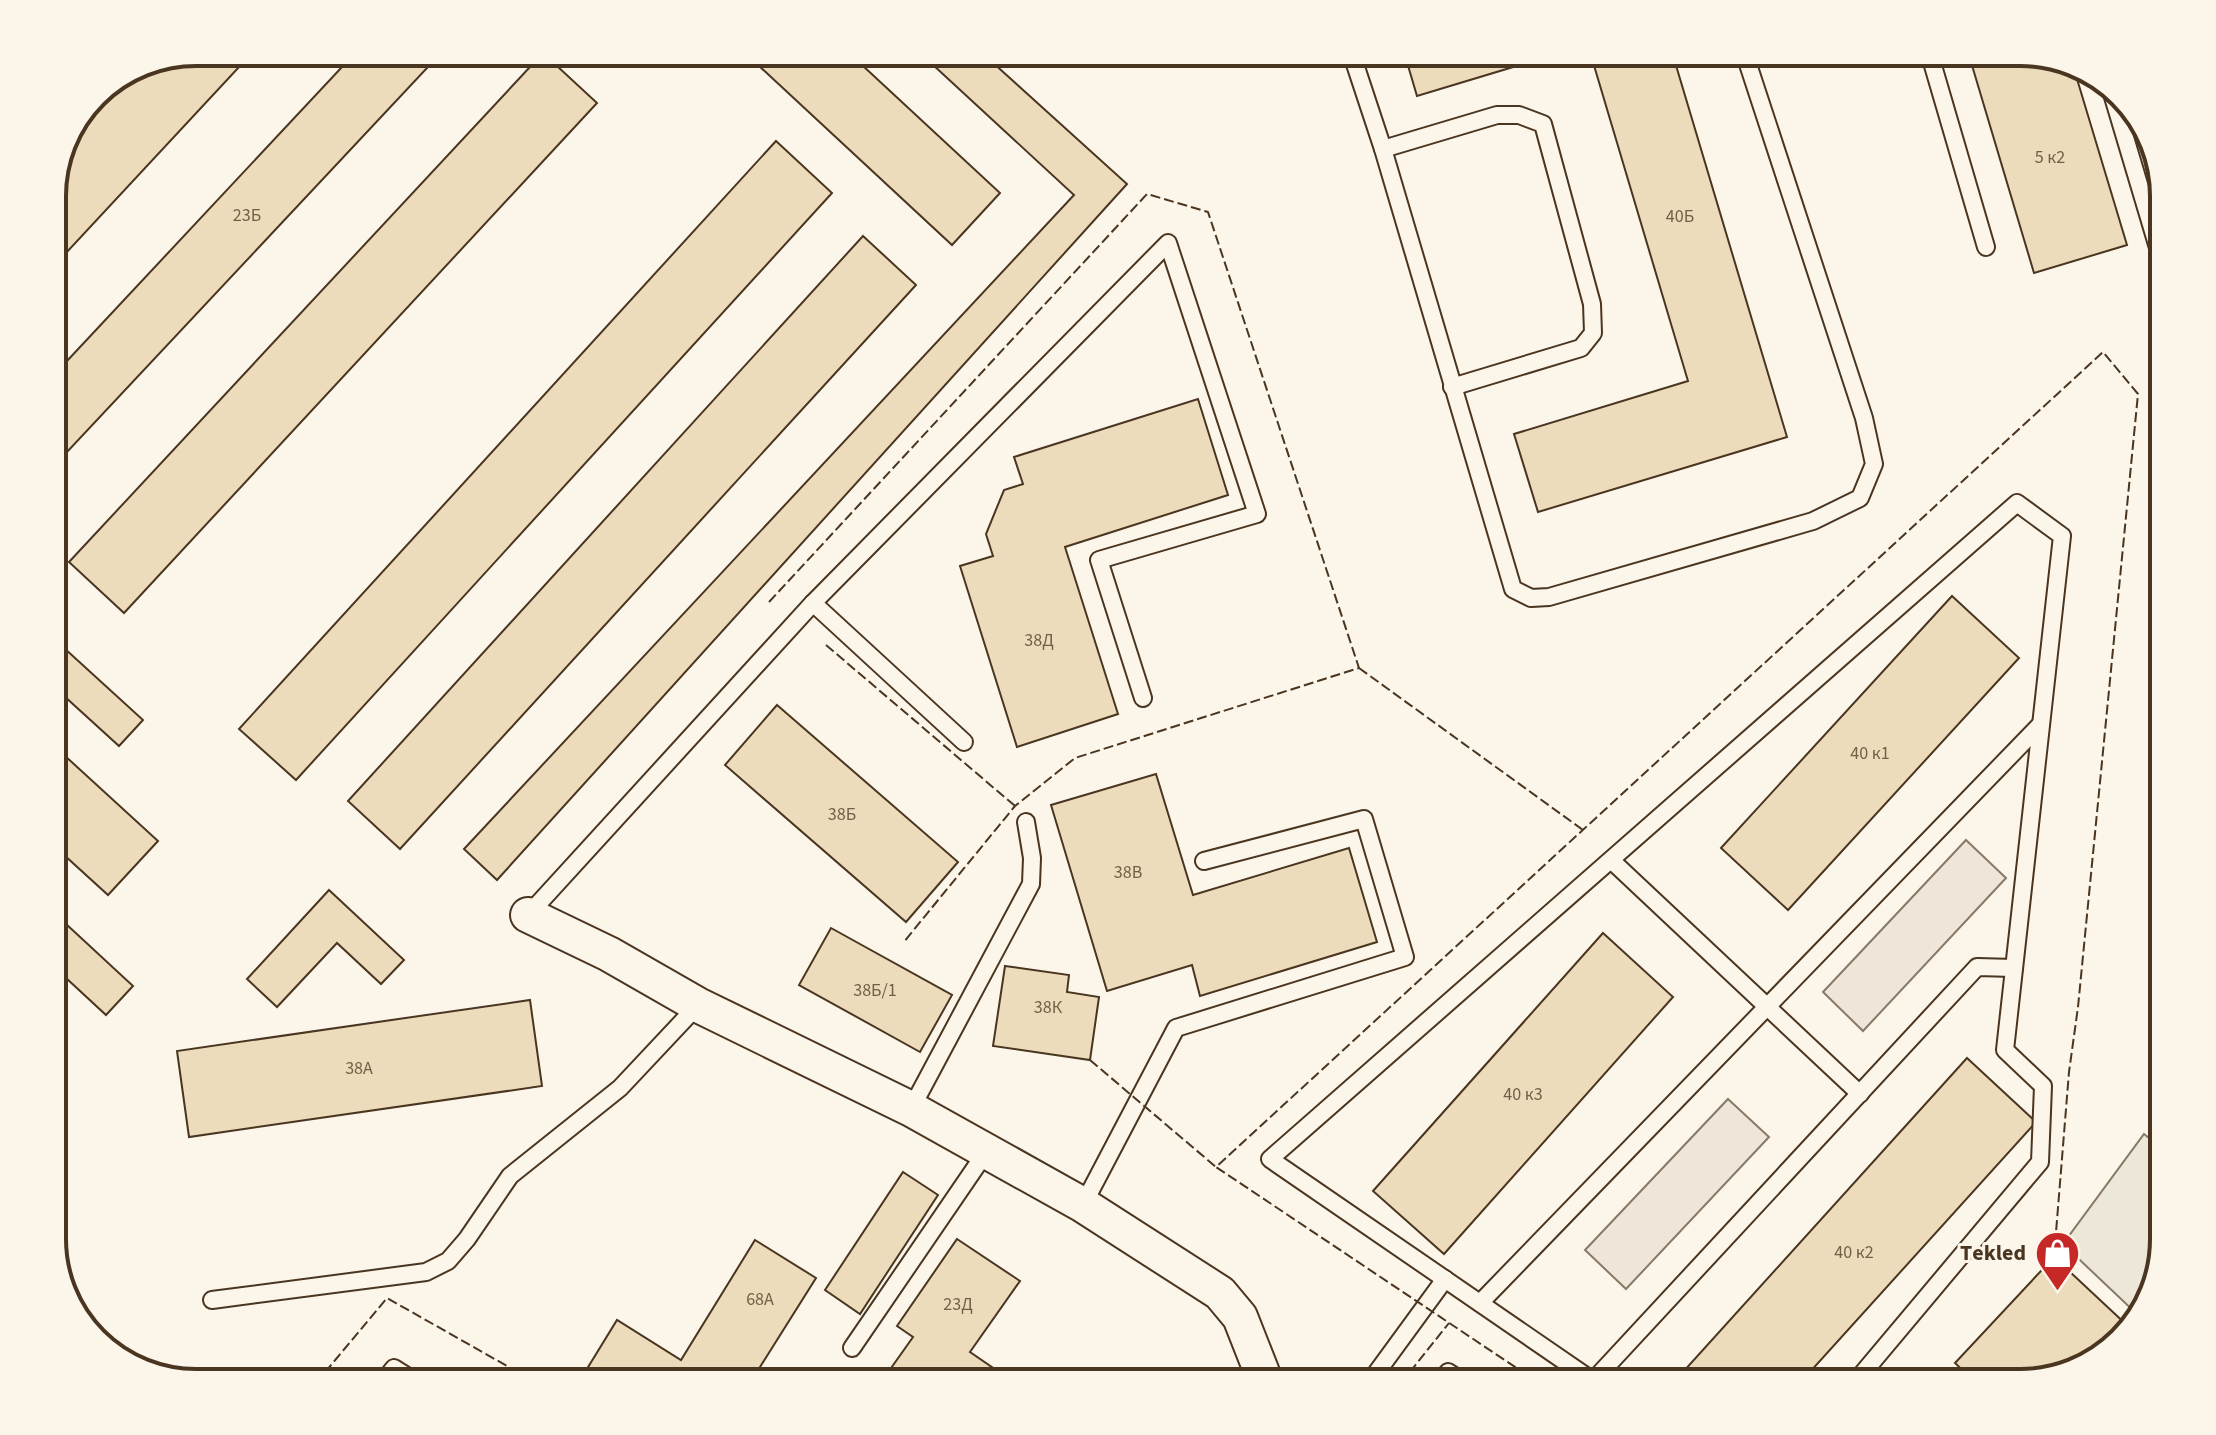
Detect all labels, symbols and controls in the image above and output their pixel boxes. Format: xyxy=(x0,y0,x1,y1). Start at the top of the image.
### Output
house number: 5 к2 xyxy=(2035,145,2065,170)
house number: 23Б xyxy=(233,203,261,228)
house number: 40Б xyxy=(1666,204,1694,229)
house number: 38Д xyxy=(1024,628,1054,653)
house number: 40 к1 xyxy=(1850,741,1890,766)
house number: 38Б xyxy=(828,802,856,827)
house number: 38В xyxy=(1114,860,1142,885)
house number: 38Б/1 xyxy=(853,978,897,1003)
house number: 38К xyxy=(1034,995,1063,1020)
house number: 38А xyxy=(345,1056,373,1081)
house number: 40 к3 xyxy=(1503,1082,1543,1107)
shop icon: Тekled xyxy=(2033,1229,2081,1292)
place label: Тekled xyxy=(1960,1237,2026,1269)
house number: 40 к2 xyxy=(1834,1240,1874,1265)
house number: 68А xyxy=(746,1287,774,1312)
house number: 23Д xyxy=(943,1292,973,1317)

